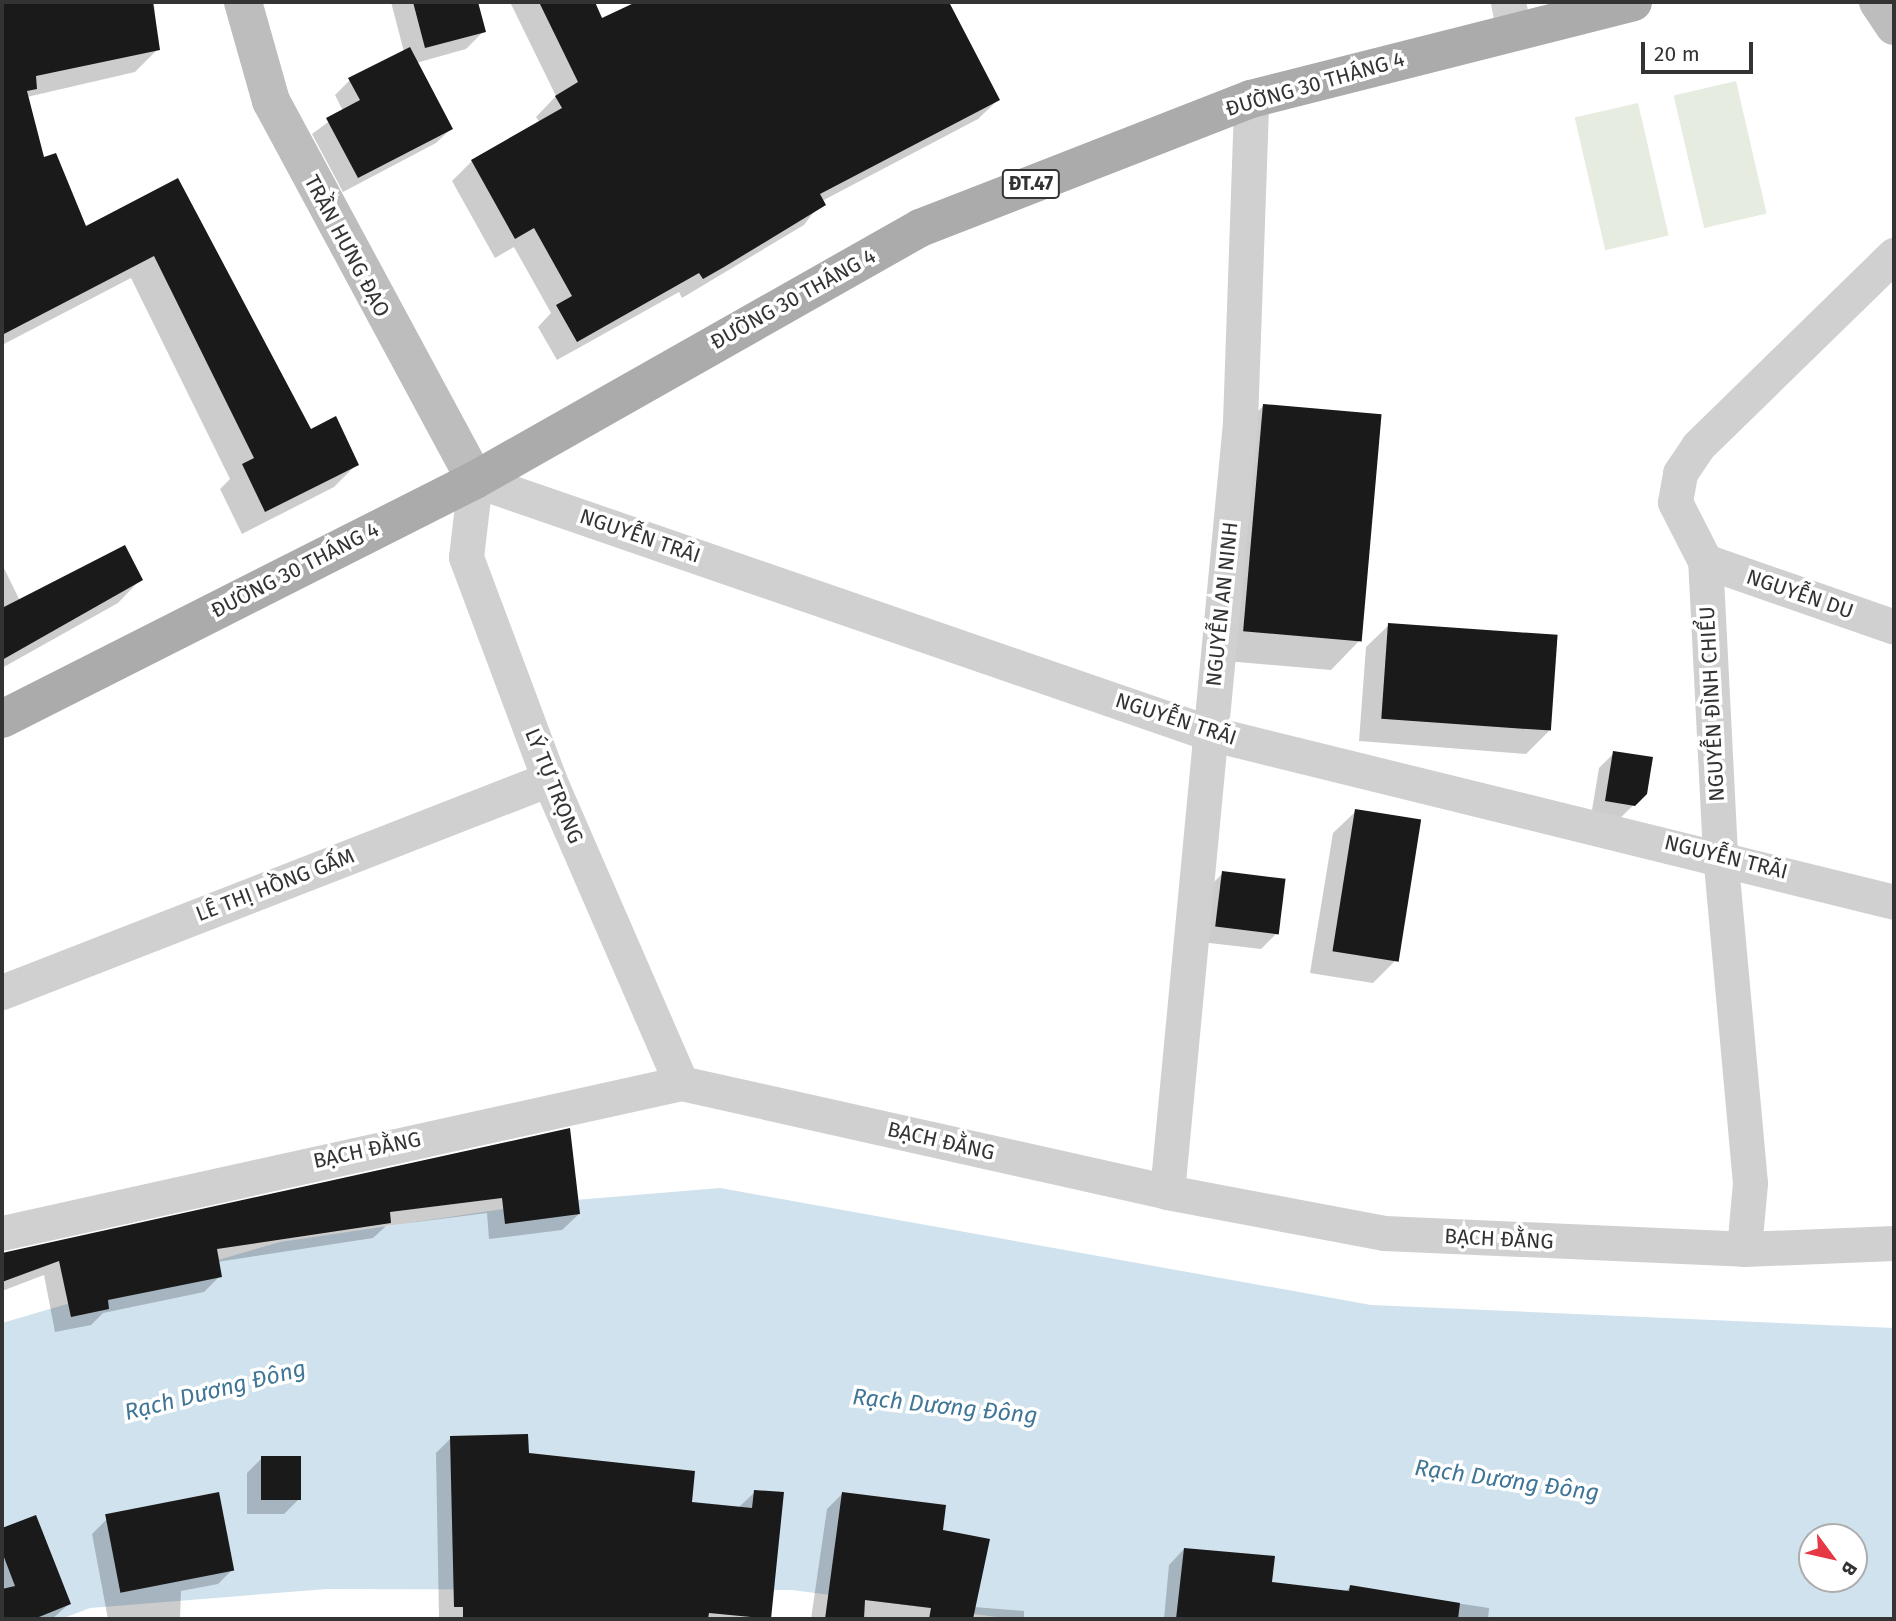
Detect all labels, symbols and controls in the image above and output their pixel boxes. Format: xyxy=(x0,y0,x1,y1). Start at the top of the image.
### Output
scale bar xyxy=(1644,28,1756,72)
text: 20 m xyxy=(1654,41,1700,67)
street label: ĐƯỜNG 30 THÁNG 4 xyxy=(1223,46,1407,122)
road number: ĐT.47 xyxy=(1001,168,1061,200)
street label: TRẦN HƯNG ĐẠO xyxy=(299,171,395,321)
street label: ĐƯỜNG 30 THÁNG 4 xyxy=(706,243,880,355)
street label: NGUYỄN TRÃI xyxy=(576,504,704,568)
street label: ĐƯỜNG 30 THÁNG 4 xyxy=(207,517,383,623)
street label: NGUYỄN AN NINH xyxy=(1201,520,1243,688)
street label: NGUYỄN DU xyxy=(1743,564,1857,624)
street label: NGUYỄN ĐÌNH CHIỂU xyxy=(1694,606,1730,802)
street label: NGUYỄN TRÃI xyxy=(1112,688,1240,750)
street label: LÝ TỰ TRỌNG xyxy=(520,725,588,847)
street label: NGUYỄN TRÃI xyxy=(1662,830,1790,884)
street label: LÊ THỊ HỒNG GẤM xyxy=(192,843,358,927)
street label: BẠCH ĐẰNG xyxy=(885,1116,997,1166)
street label: BẠCH ĐẰNG xyxy=(311,1126,423,1174)
street label: BẠCH ĐẰNG xyxy=(1444,1224,1554,1254)
water label: Rạch Dương Đông xyxy=(121,1354,309,1426)
water label: Rạch Dương Đông xyxy=(851,1383,1039,1429)
water label: Rạch Dương Đông xyxy=(1413,1453,1601,1507)
north arrow xyxy=(1798,1523,1868,1593)
text: B xyxy=(1837,1557,1862,1580)

